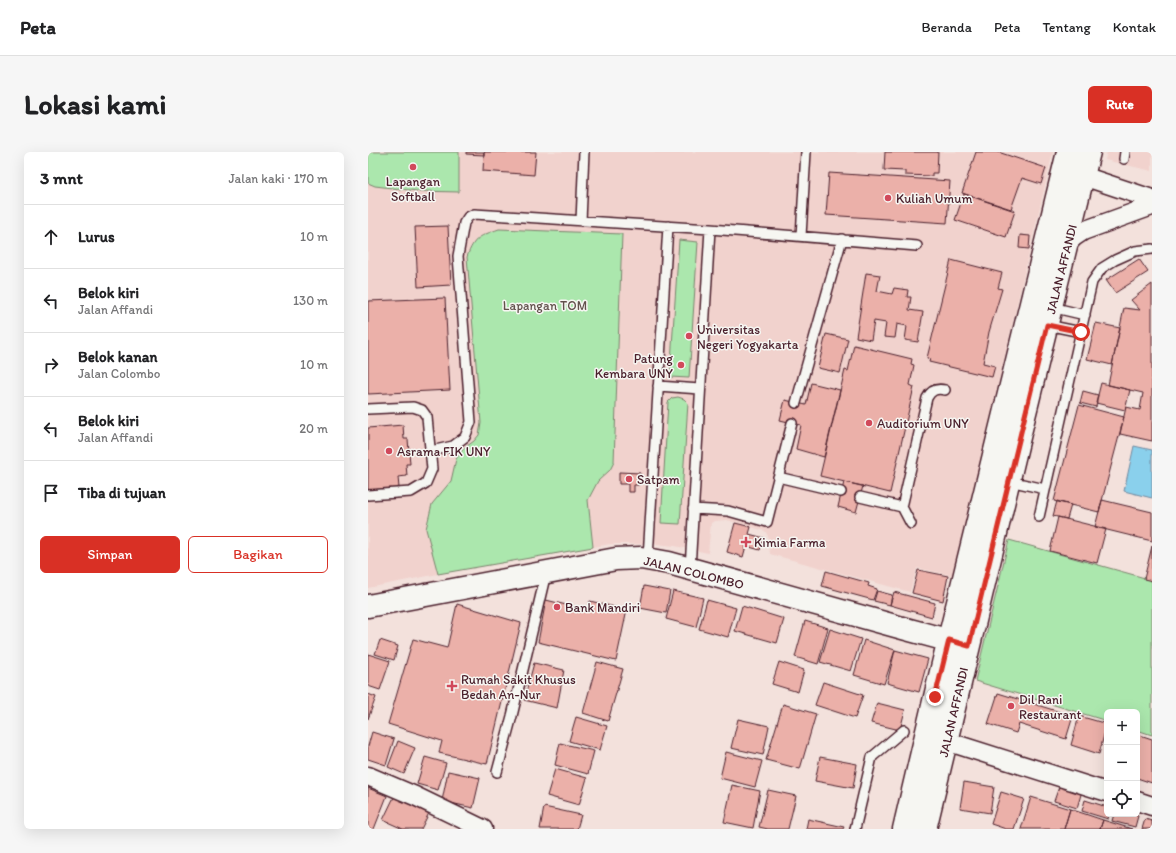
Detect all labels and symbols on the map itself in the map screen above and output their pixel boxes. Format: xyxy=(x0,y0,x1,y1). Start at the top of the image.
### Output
marker: Lapangan Softball xyxy=(408,162,418,172)
place label: Lapangan Softball xyxy=(386,174,441,204)
place label: Kuliah Umum xyxy=(896,191,972,206)
marker: Kuliah Umum xyxy=(883,193,893,203)
street label: JALAN AFFANDI xyxy=(1043,223,1080,316)
park label: Lapangan TOM xyxy=(503,298,587,313)
place label: Universitas Negeri Yogyakarta xyxy=(697,322,799,352)
route start xyxy=(1072,323,1090,341)
marker: Universitas Negeri Yogyakarta xyxy=(684,331,694,341)
place label: Patung Kembara UNY xyxy=(595,351,674,381)
marker: Patung Kembara UNY xyxy=(676,360,686,370)
place label: Auditorium UNY xyxy=(877,416,969,431)
marker: Auditorium UNY xyxy=(864,418,874,428)
place label: Asrama FIK UNY xyxy=(397,444,491,459)
marker: Asrama FIK UNY xyxy=(384,446,394,456)
place label: Satpam xyxy=(637,472,680,487)
marker: Satpam xyxy=(624,474,634,484)
place label: Kimia Farma xyxy=(754,535,826,550)
marker: Kimia Farma xyxy=(741,537,751,547)
street label: JALAN COLOMBO xyxy=(642,553,746,592)
place label: Bank Mandiri xyxy=(565,600,640,615)
marker: Bank Mandiri xyxy=(552,602,562,612)
street label: JALAN AFFANDI xyxy=(936,666,971,759)
place label: Rumah Sakit Khusus Bedah An-Nur xyxy=(461,672,576,702)
marker: Rumah Sakit Khusus Bedah An-Nur xyxy=(446,680,458,692)
route end xyxy=(926,688,944,706)
place label: Dil Rani Restaurant xyxy=(1019,692,1082,722)
marker: Dil Rani Restaurant xyxy=(1006,701,1016,711)

